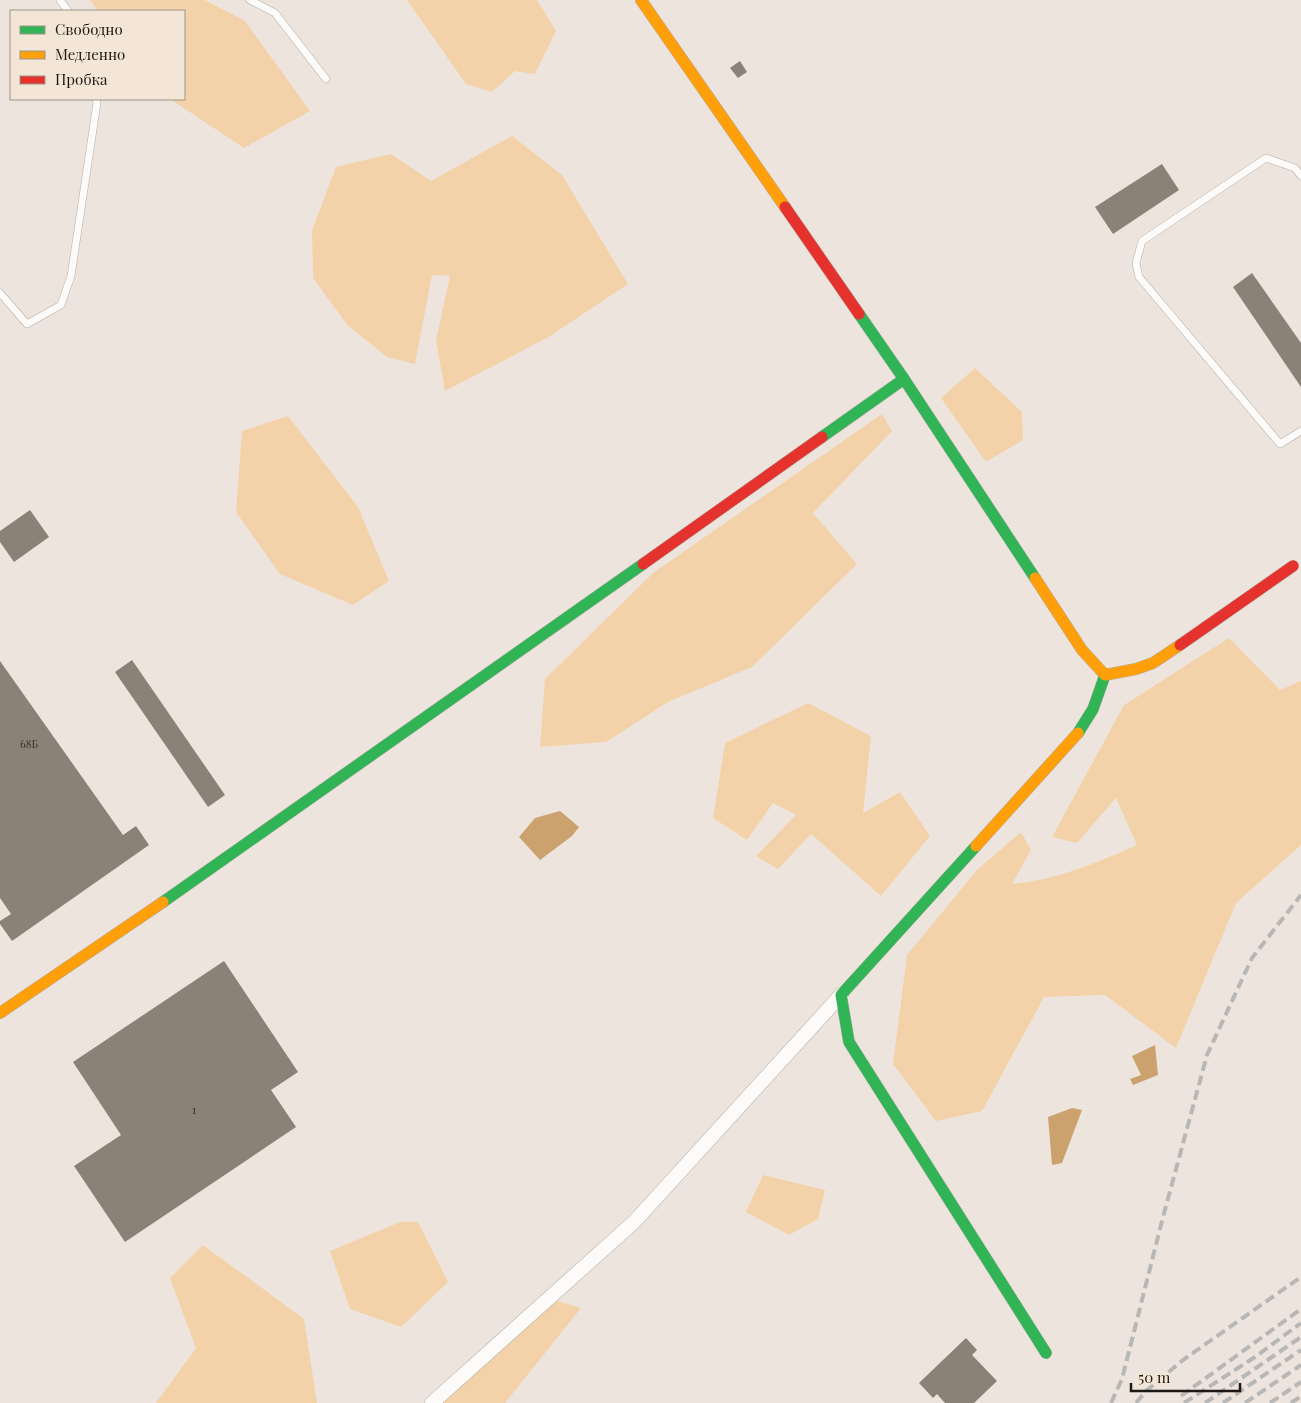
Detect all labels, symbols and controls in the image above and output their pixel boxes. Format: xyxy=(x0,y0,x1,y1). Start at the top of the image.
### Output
legend xyxy=(10,10,185,100)
text: Свободно xyxy=(55,19,123,39)
text: Медленно xyxy=(55,44,125,64)
text: Пробка xyxy=(55,69,108,89)
house number: 68Б xyxy=(20,736,38,751)
house number: 1 xyxy=(192,1102,196,1117)
scale bar xyxy=(1131,1360,1240,1392)
text: 50 m xyxy=(1138,1367,1171,1387)

